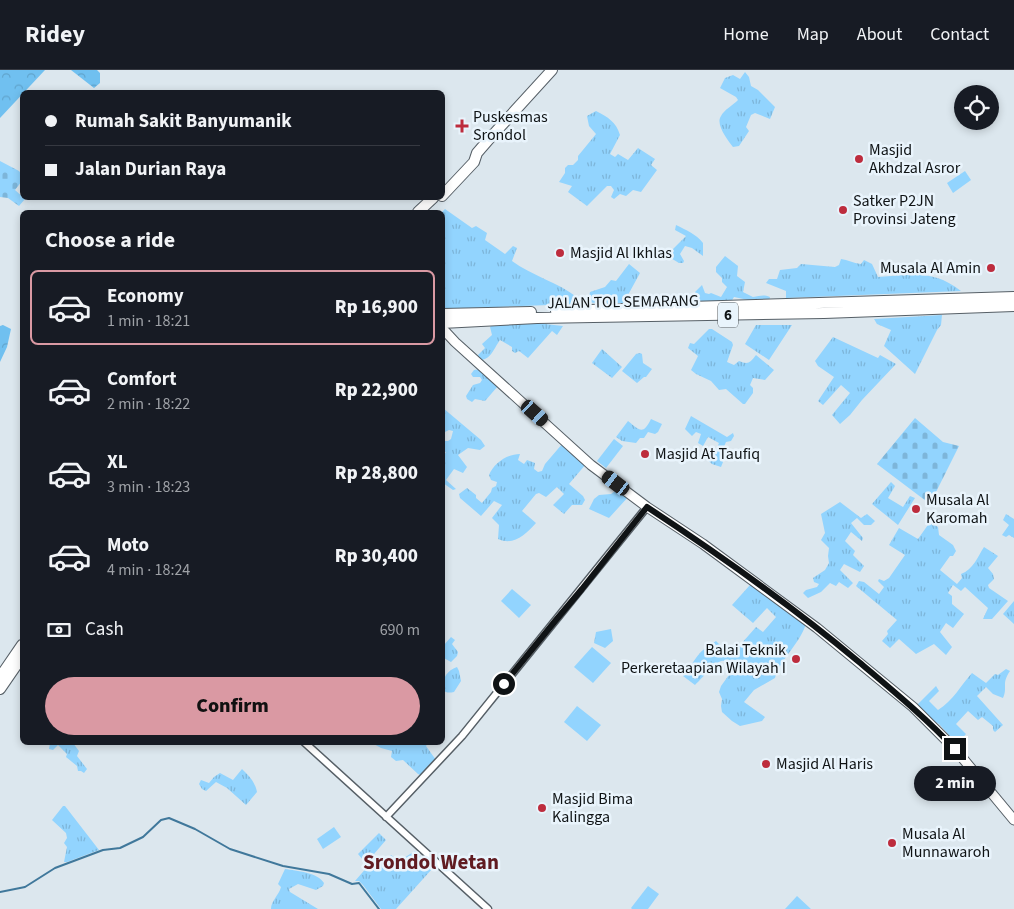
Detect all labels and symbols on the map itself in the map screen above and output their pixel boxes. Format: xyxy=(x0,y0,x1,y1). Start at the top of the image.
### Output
place label: Puskesmas Srondol xyxy=(473,106,548,146)
marker: Puskesmas Srondol xyxy=(455,119,469,133)
place label: Masjid Akhdzal Asror xyxy=(869,139,961,179)
marker: Masjid Akhdzal Asror xyxy=(853,153,865,165)
place label: Satker P2JN Provinsi Jateng xyxy=(853,190,956,230)
marker: Satker P2JN Provinsi Jateng xyxy=(837,204,849,216)
place label: Masjid Al Ikhlas xyxy=(570,242,672,264)
marker: Masjid Al Ikhlas xyxy=(554,247,566,259)
place label: Musala Al Amin xyxy=(880,257,981,279)
marker: Musala Al Amin xyxy=(985,262,997,274)
street label: JALAN TOL SEMARANG xyxy=(547,290,699,314)
road number: 6 xyxy=(718,302,738,328)
car xyxy=(518,397,551,429)
place label: Masjid At Taufiq xyxy=(655,443,760,465)
marker: Masjid At Taufiq xyxy=(639,448,651,460)
car xyxy=(599,468,632,498)
place label: Musala Al Karomah xyxy=(926,489,989,529)
marker: Musala Al Karomah xyxy=(910,503,922,515)
place label: Balai Teknik Perkeretaapian Wilayah I xyxy=(621,639,786,679)
marker: Balai Teknik Perkeretaapian Wilayah I xyxy=(790,653,802,665)
route start xyxy=(493,673,515,695)
route end xyxy=(944,738,966,760)
place label: Masjid Al Haris xyxy=(776,753,873,775)
marker: Masjid Al Haris xyxy=(760,758,772,770)
callout: 2 min xyxy=(914,766,996,802)
place label: Masjid Bima Kalingga xyxy=(552,788,633,828)
marker: Masjid Bima Kalingga xyxy=(536,802,548,814)
place label: Musala Al Munnawaroh xyxy=(902,823,990,863)
marker: Musala Al Munnawaroh xyxy=(886,837,898,849)
district label: Srondol Wetan xyxy=(363,847,499,877)

